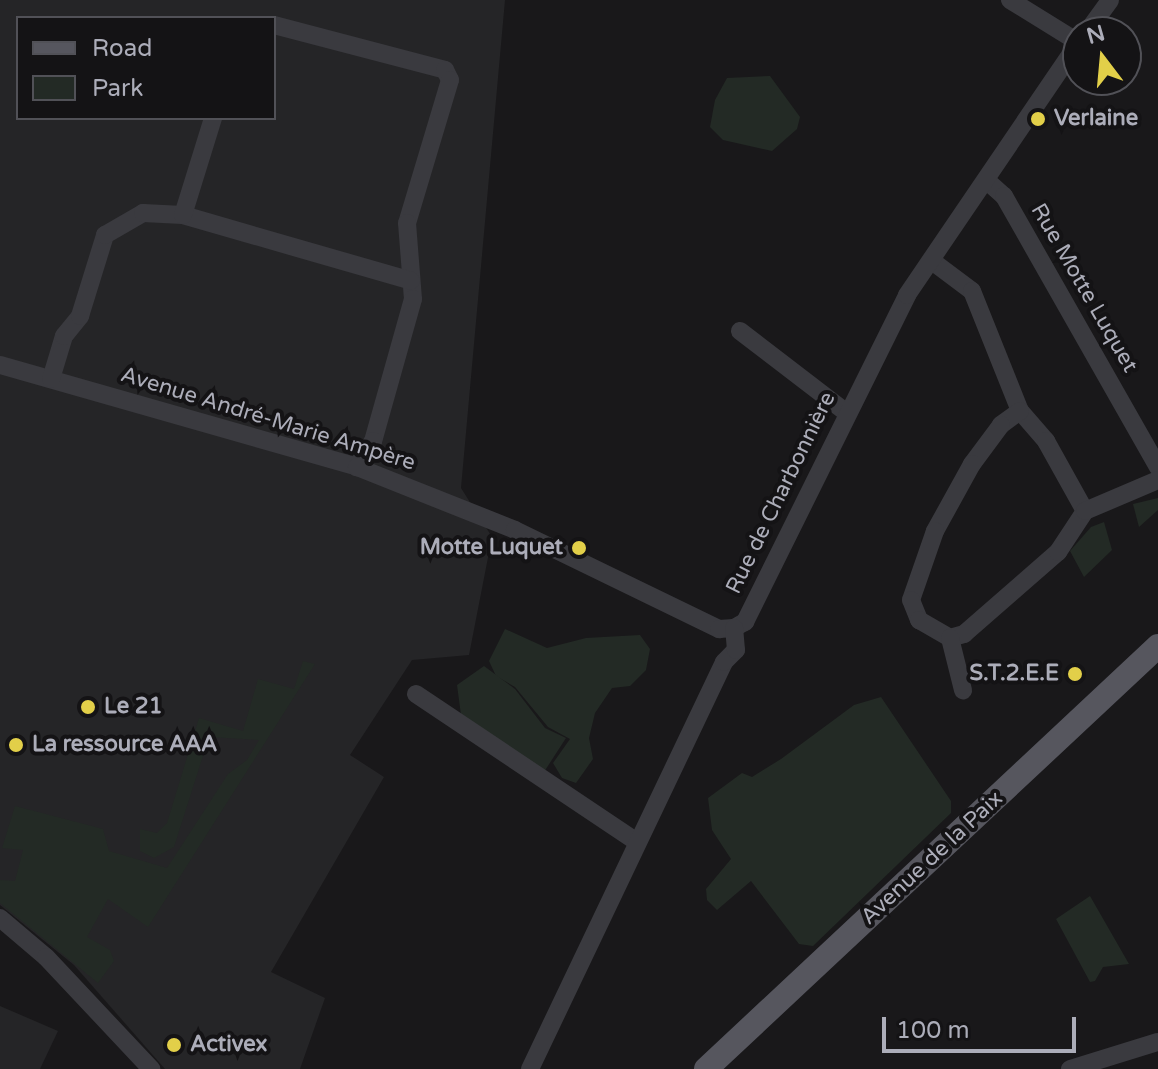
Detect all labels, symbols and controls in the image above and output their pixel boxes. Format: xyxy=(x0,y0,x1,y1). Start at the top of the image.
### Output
legend xyxy=(16,16,276,120)
north arrow xyxy=(1062,16,1142,96)
text: N xyxy=(1084,20,1108,50)
text: Road xyxy=(92,34,152,63)
text: Park xyxy=(92,74,143,103)
place label: Verlaine xyxy=(1054,106,1138,132)
marker: Verlaine xyxy=(1029,110,1047,128)
street label: Rue Motte Luquet xyxy=(1025,199,1143,377)
street label: Avenue André-Marie Ampère xyxy=(118,362,418,476)
street label: Rue de Charbonnière xyxy=(721,388,841,598)
place label: Motte Luquet xyxy=(420,535,563,561)
marker: Motte Luquet xyxy=(570,539,588,557)
place label: S.T.2.E.E xyxy=(969,661,1059,687)
marker: S.T.2.E.E xyxy=(1066,665,1084,683)
place label: Le 21 xyxy=(104,694,162,720)
marker: Le 21 xyxy=(79,698,97,716)
place label: La ressource AAA xyxy=(32,732,217,758)
marker: La ressource AAA xyxy=(7,736,25,754)
street label: Avenue de la Paix xyxy=(856,786,1008,930)
scale bar xyxy=(886,1001,1080,1051)
text: 100 m xyxy=(896,1016,970,1045)
place label: Activex xyxy=(190,1032,267,1058)
marker: Activex xyxy=(165,1036,183,1054)

